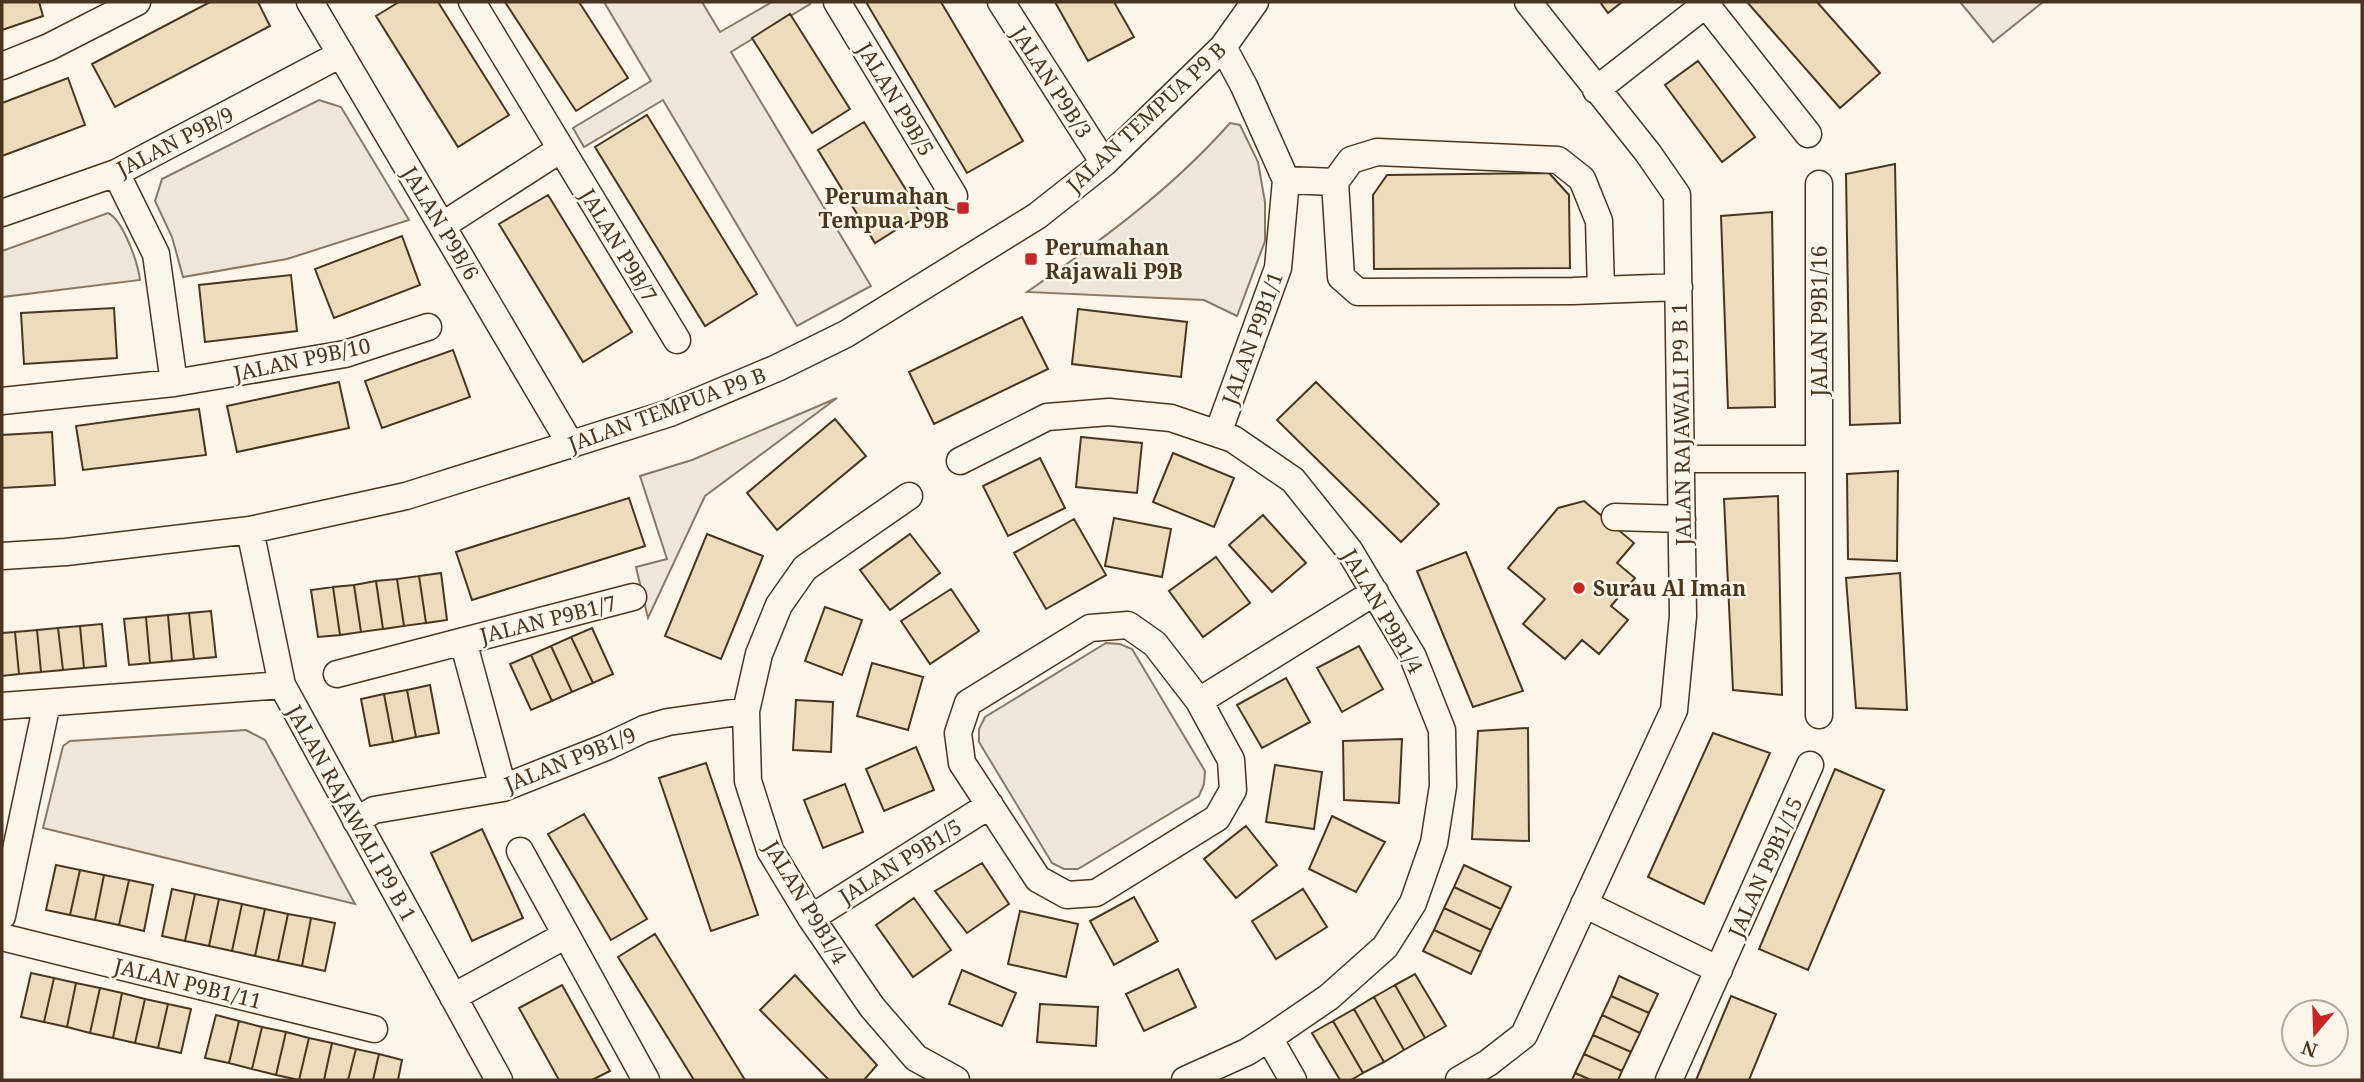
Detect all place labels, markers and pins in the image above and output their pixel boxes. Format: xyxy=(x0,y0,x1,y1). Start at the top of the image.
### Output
place label: Perumahan Tempua P9B xyxy=(818,182,949,234)
marker: Perumahan Tempua P9B xyxy=(955,200,971,216)
place label: Perumahan Rajawali P9B xyxy=(1045,233,1183,285)
marker: Perumahan Rajawali P9B xyxy=(1023,251,1039,267)
place label: Surau Al Iman xyxy=(1593,574,1746,602)
marker: Surau Al Iman xyxy=(1571,580,1587,596)

